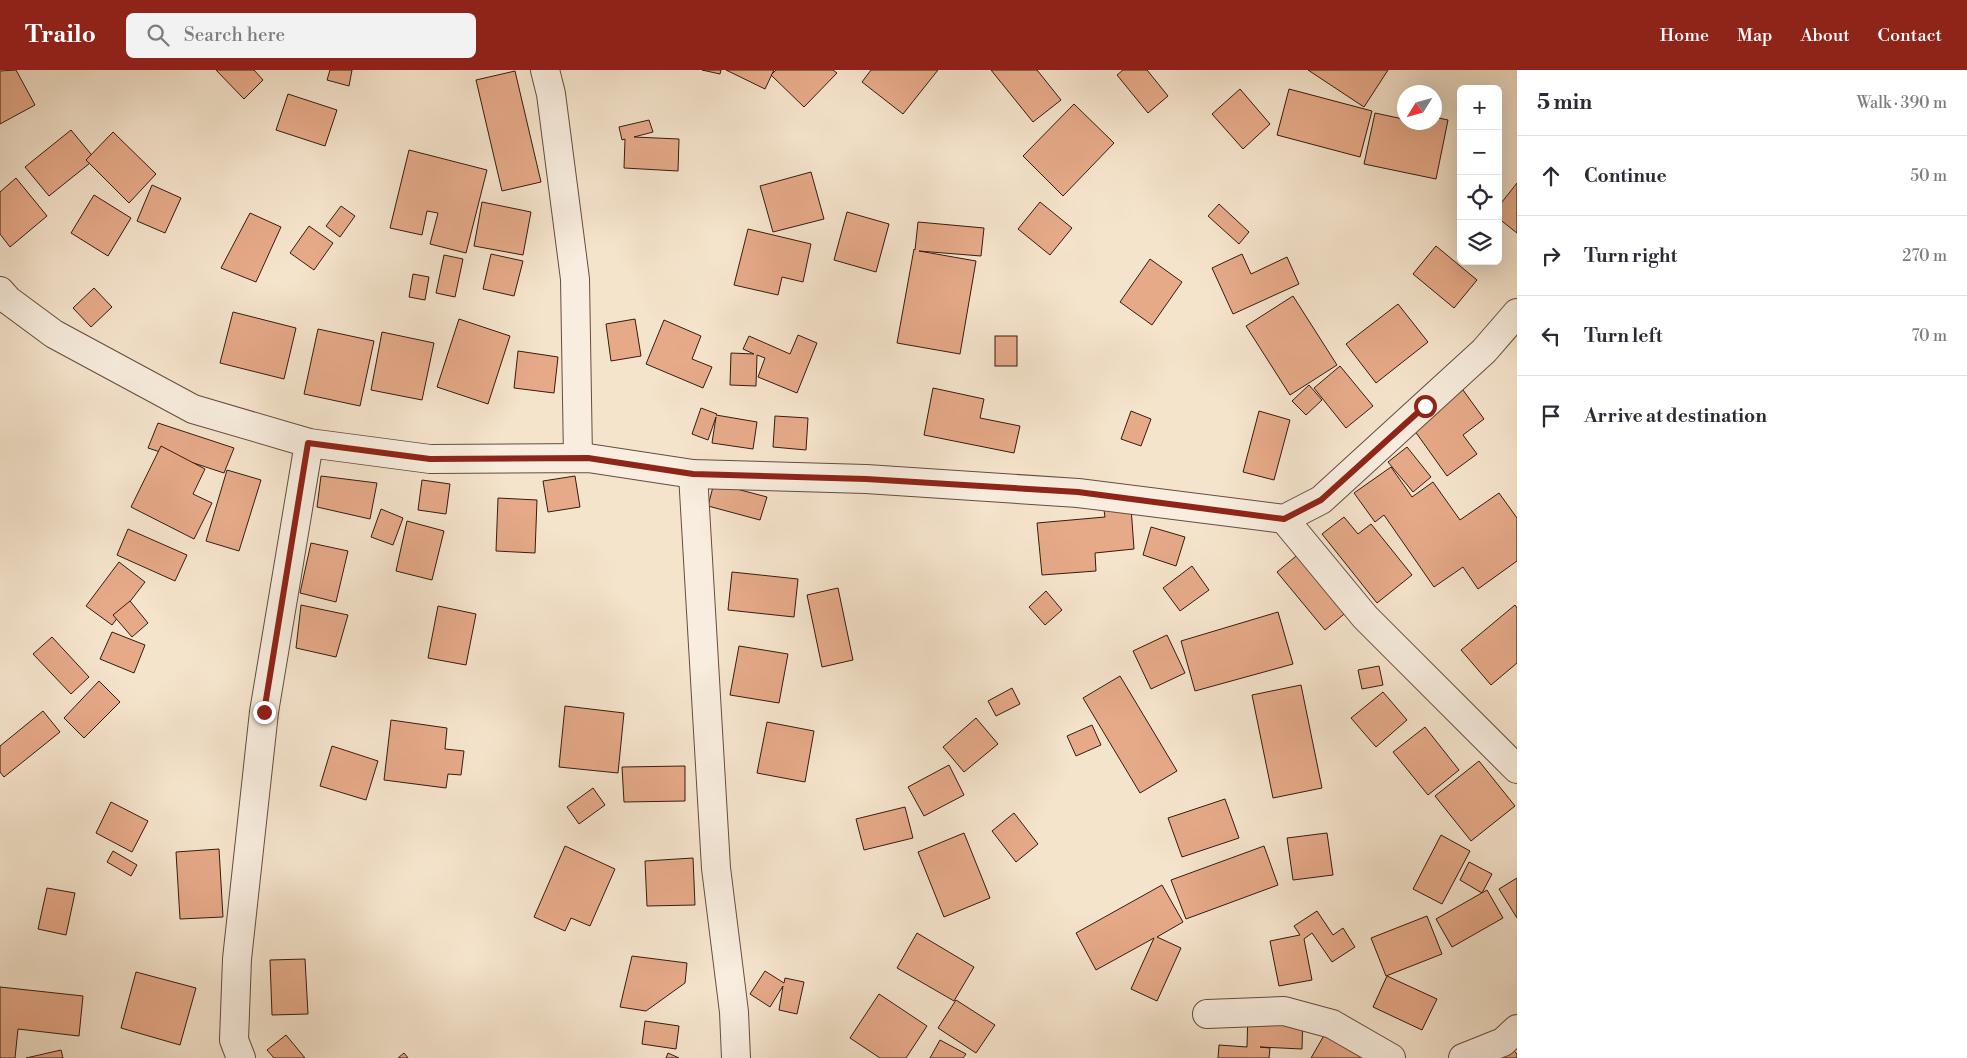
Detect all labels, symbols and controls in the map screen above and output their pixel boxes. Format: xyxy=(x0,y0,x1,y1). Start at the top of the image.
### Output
search box xyxy=(126,13,476,58)
text: Trailo xyxy=(25,20,96,50)
icon: search xyxy=(144,21,172,49)
text: Search here xyxy=(184,23,285,47)
text: Home xyxy=(1660,24,1709,47)
text: Map xyxy=(1737,24,1773,47)
text: About xyxy=(1801,24,1850,47)
text: Contact xyxy=(1878,24,1942,47)
north arrow xyxy=(1397,85,1442,130)
map controls xyxy=(1457,85,1502,265)
button: + xyxy=(1457,85,1502,130)
text: 5 min xyxy=(1537,90,1592,116)
text: Walk · 390 m xyxy=(1857,93,1947,113)
button: − xyxy=(1457,130,1502,175)
icon: ahead xyxy=(1537,162,1565,190)
text: Continue xyxy=(1584,164,1667,188)
text: 50 m xyxy=(1910,166,1947,186)
button: locate xyxy=(1457,175,1502,220)
button: layers xyxy=(1457,220,1502,265)
icon: right xyxy=(1537,242,1565,270)
text: Turn right xyxy=(1584,244,1677,268)
text: 270 m xyxy=(1902,246,1947,266)
icon: left xyxy=(1537,322,1565,350)
text: Turn left xyxy=(1584,324,1663,348)
text: 70 m xyxy=(1911,326,1947,346)
route start xyxy=(1414,395,1437,418)
icon: arrive xyxy=(1537,402,1565,430)
text: Arrive at destination xyxy=(1584,404,1767,428)
route end xyxy=(253,701,276,724)

